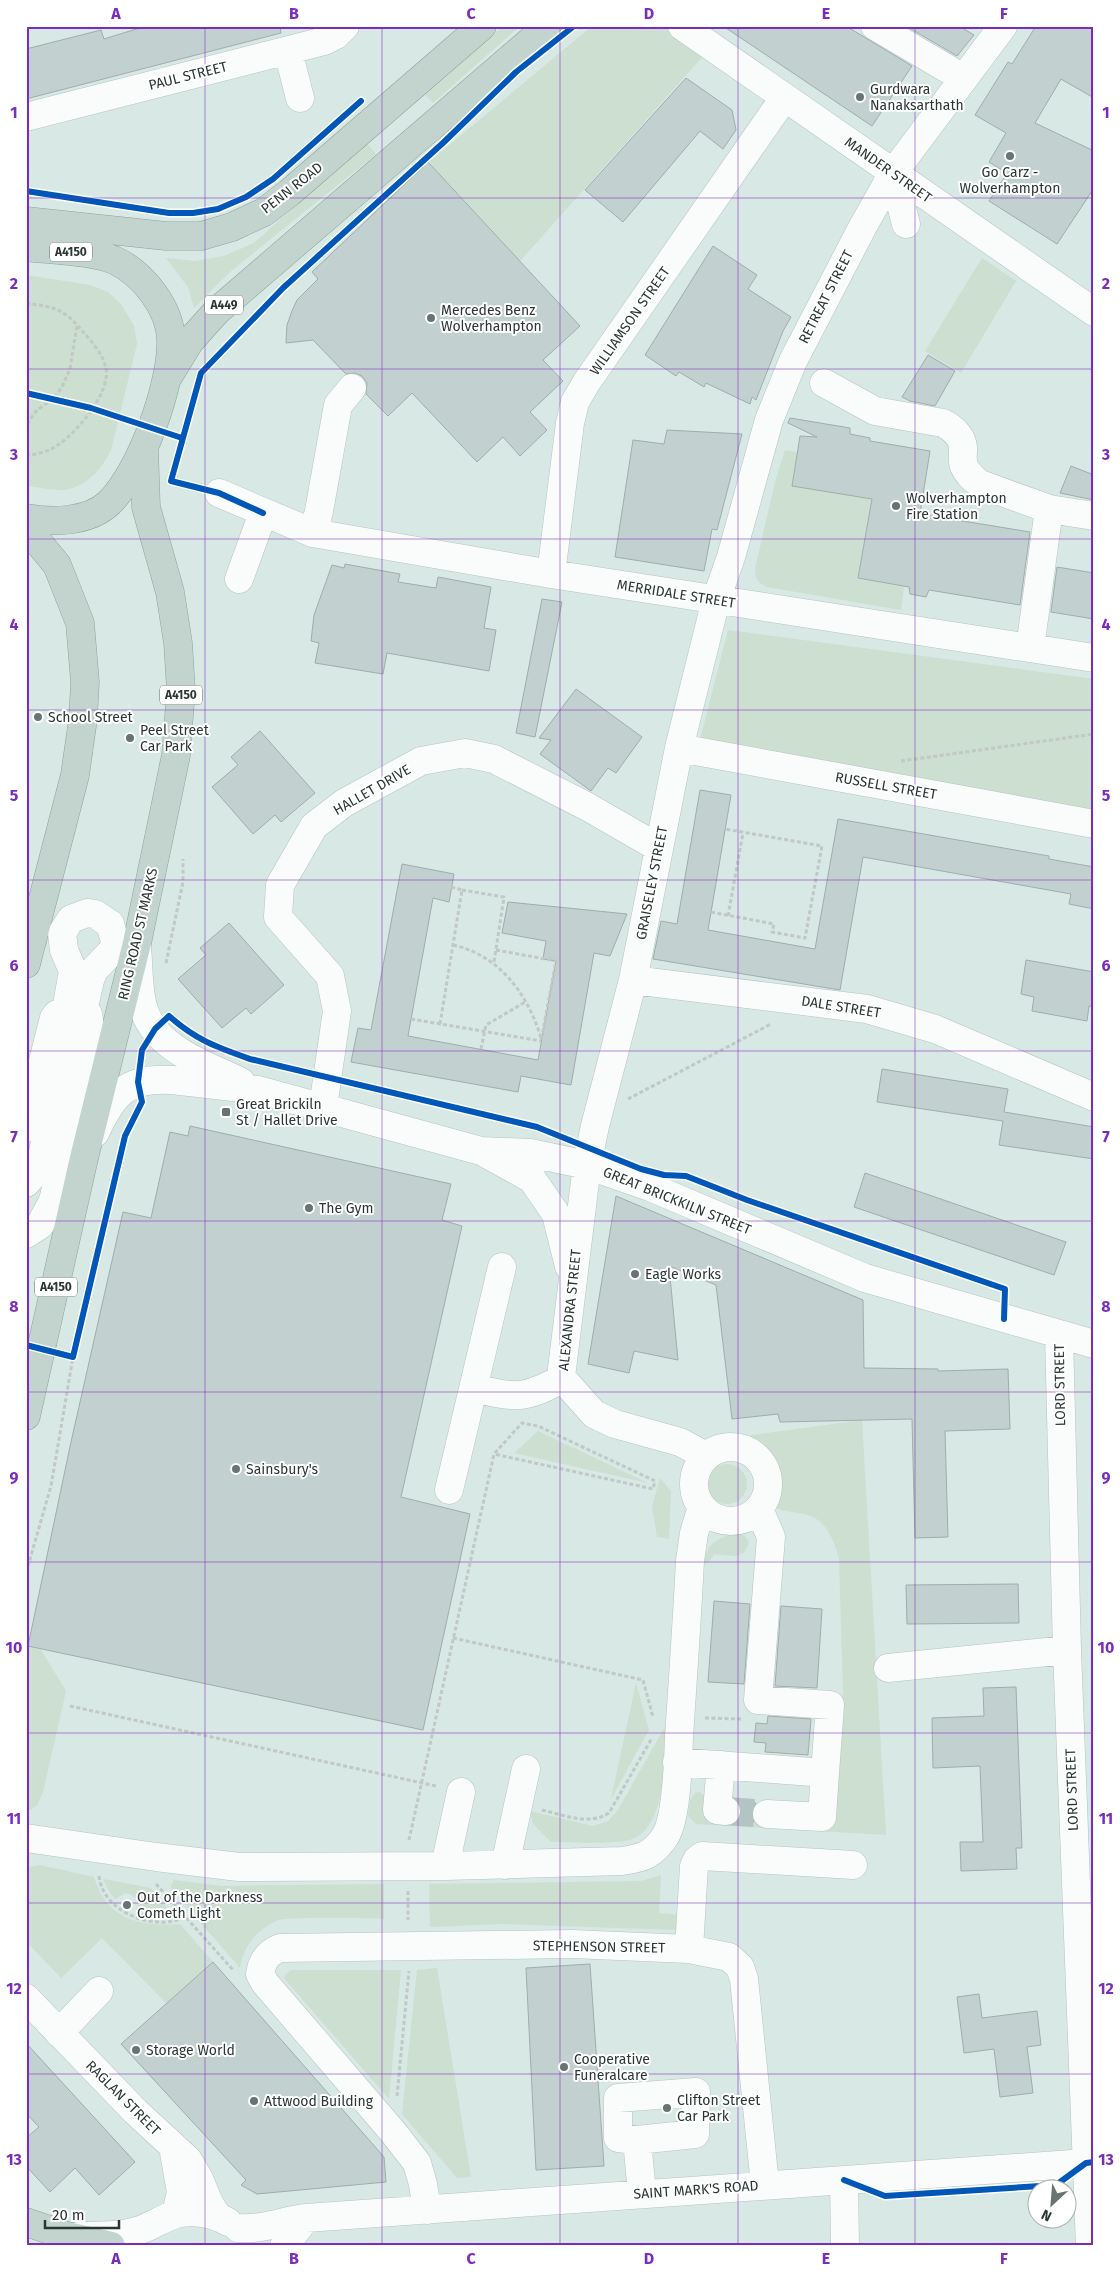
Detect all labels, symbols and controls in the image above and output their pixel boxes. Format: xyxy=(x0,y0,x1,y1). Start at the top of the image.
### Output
text: A xyxy=(110,4,121,23)
text: B xyxy=(289,4,299,23)
text: C xyxy=(466,4,476,23)
text: D xyxy=(644,4,654,23)
text: E xyxy=(822,4,830,23)
text: F xyxy=(1000,4,1008,23)
street label: PAUL STREET xyxy=(147,58,230,94)
place label: Gurdwara Nanaksarthath xyxy=(870,81,964,114)
marker: Gurdwara Nanaksarthath xyxy=(854,91,866,103)
text: 1 xyxy=(10,103,18,122)
text: 1 xyxy=(1102,103,1110,122)
street label: MANDER STREET xyxy=(841,134,935,207)
marker: Go Carz - Wolverhampton xyxy=(1004,150,1016,162)
street label: PENN ROAD xyxy=(258,159,326,217)
place label: Go Carz - Wolverhampton xyxy=(960,164,1060,197)
road number: A4150 xyxy=(50,242,92,262)
street label: RETREAT STREET xyxy=(795,247,857,347)
street label: WILLIAMSON STREET xyxy=(586,263,674,378)
text: 2 xyxy=(10,274,18,293)
text: 2 xyxy=(1102,274,1110,293)
road number: A449 xyxy=(205,296,243,314)
place label: Mercedes Benz Wolverhampton xyxy=(441,302,542,335)
marker: Mercedes Benz Wolverhampton xyxy=(425,312,437,324)
text: 3 xyxy=(9,445,18,464)
text: 3 xyxy=(1101,445,1110,464)
place label: Wolverhampton Fire Station xyxy=(906,490,1007,523)
marker: Wolverhampton Fire Station xyxy=(890,500,902,512)
street label: MERRIDALE STREET xyxy=(616,576,737,612)
text: 4 xyxy=(9,615,19,634)
text: 4 xyxy=(1101,615,1111,634)
road number: A4150 xyxy=(160,686,202,704)
place label: School Street xyxy=(48,709,134,726)
marker: School Street xyxy=(32,711,44,723)
place label: Peel Street Car Park xyxy=(140,722,210,755)
marker: Peel Street Car Park xyxy=(124,732,136,744)
street label: HALLET DRIVE xyxy=(330,761,414,819)
street label: RUSSELL STREET xyxy=(834,769,939,803)
text: 5 xyxy=(10,786,19,805)
text: 5 xyxy=(1102,786,1111,805)
street label: GRAISELEY STREET xyxy=(633,824,672,941)
street label: RING ROAD ST MARKS xyxy=(115,866,162,1002)
text: 6 xyxy=(9,956,19,975)
text: 6 xyxy=(1101,956,1111,975)
street label: DALE STREET xyxy=(800,992,883,1022)
place label: Great Brickiln St / Hallet Drive xyxy=(236,1096,338,1129)
marker: Great Brickiln St / Hallet Drive xyxy=(220,1106,232,1118)
text: 7 xyxy=(10,1127,18,1146)
text: 7 xyxy=(1102,1127,1110,1146)
street label: GREAT BRICKKILN STREET xyxy=(601,1163,754,1239)
place label: The Gym xyxy=(319,1200,374,1217)
marker: The Gym xyxy=(303,1202,315,1214)
street label: ALEXANDRA STREET xyxy=(555,1248,585,1372)
place label: Eagle Works xyxy=(645,1266,722,1283)
marker: Eagle Works xyxy=(629,1268,641,1280)
road number: A4150 xyxy=(35,1277,77,1296)
text: 8 xyxy=(9,1297,19,1316)
text: 8 xyxy=(1101,1297,1111,1316)
street label: LORD STREET xyxy=(1051,1343,1069,1426)
place label: Sainsbury's xyxy=(246,1461,319,1478)
marker: Sainsbury's xyxy=(230,1463,242,1475)
text: 9 xyxy=(10,1468,19,1487)
text: 9 xyxy=(1102,1468,1111,1487)
text: 10 xyxy=(6,1638,22,1657)
text: 10 xyxy=(1098,1638,1114,1657)
street label: LORD STREET xyxy=(1062,1748,1082,1832)
text: 11 xyxy=(7,1809,21,1828)
text: 11 xyxy=(1099,1809,1113,1828)
place label: Out of the Darkness Cometh Light xyxy=(137,1889,263,1922)
marker: Out of the Darkness Cometh Light xyxy=(121,1899,133,1911)
street label: STEPHENSON STREET xyxy=(533,1937,666,1957)
text: 12 xyxy=(6,1979,22,1998)
text: 12 xyxy=(1098,1979,1114,1998)
place label: Storage World xyxy=(146,2042,235,2059)
marker: Storage World xyxy=(130,2044,142,2056)
place label: Cooperative Funeralcare xyxy=(574,2051,650,2084)
street label: RAGLAN STREET xyxy=(82,2057,164,2139)
marker: Cooperative Funeralcare xyxy=(558,2061,570,2073)
place label: Clifton Street Car Park xyxy=(677,2092,761,2125)
place label: Attwood Building xyxy=(264,2093,374,2110)
marker: Attwood Building xyxy=(248,2095,260,2107)
marker: Clifton Street Car Park xyxy=(661,2102,673,2114)
text: 13 xyxy=(6,2150,22,2169)
text: 13 xyxy=(1098,2150,1114,2169)
street label: SAINT MARK'S ROAD xyxy=(633,2177,759,2203)
north arrow xyxy=(1028,2180,1078,2230)
scale bar xyxy=(45,2197,119,2229)
text: 20 m xyxy=(52,2206,85,2224)
text: N xyxy=(1039,2206,1054,2225)
text: A xyxy=(110,2249,121,2268)
text: B xyxy=(289,2249,299,2268)
text: C xyxy=(466,2249,476,2268)
text: D xyxy=(644,2249,654,2268)
text: E xyxy=(822,2249,830,2268)
text: F xyxy=(1000,2249,1008,2268)

